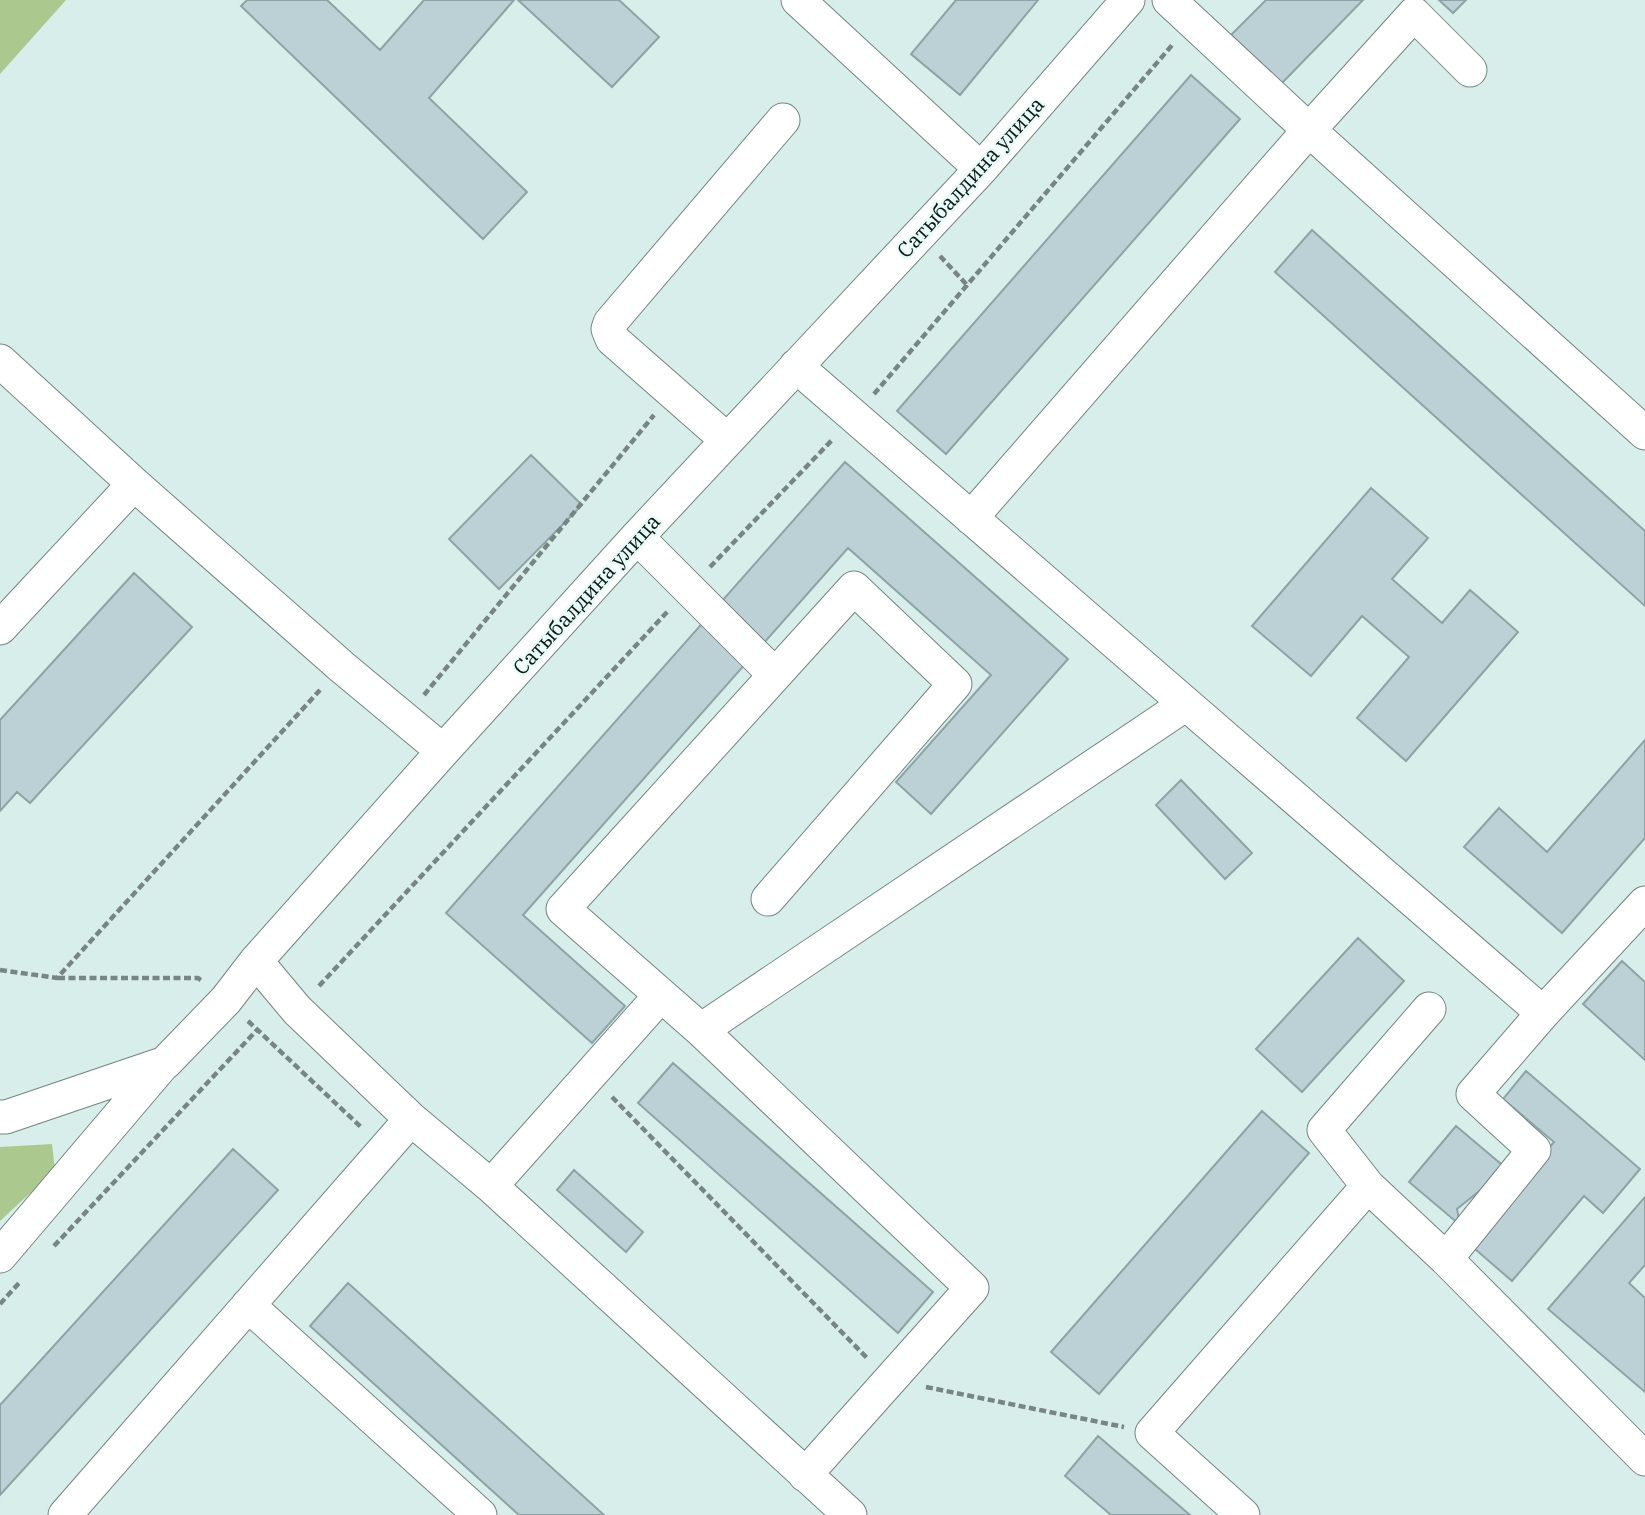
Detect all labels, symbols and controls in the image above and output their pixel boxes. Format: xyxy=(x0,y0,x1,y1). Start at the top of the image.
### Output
street label: Сатыбалдина улица xyxy=(890,90,1050,264)
street label: Сатыбалдина улица xyxy=(506,507,666,681)

